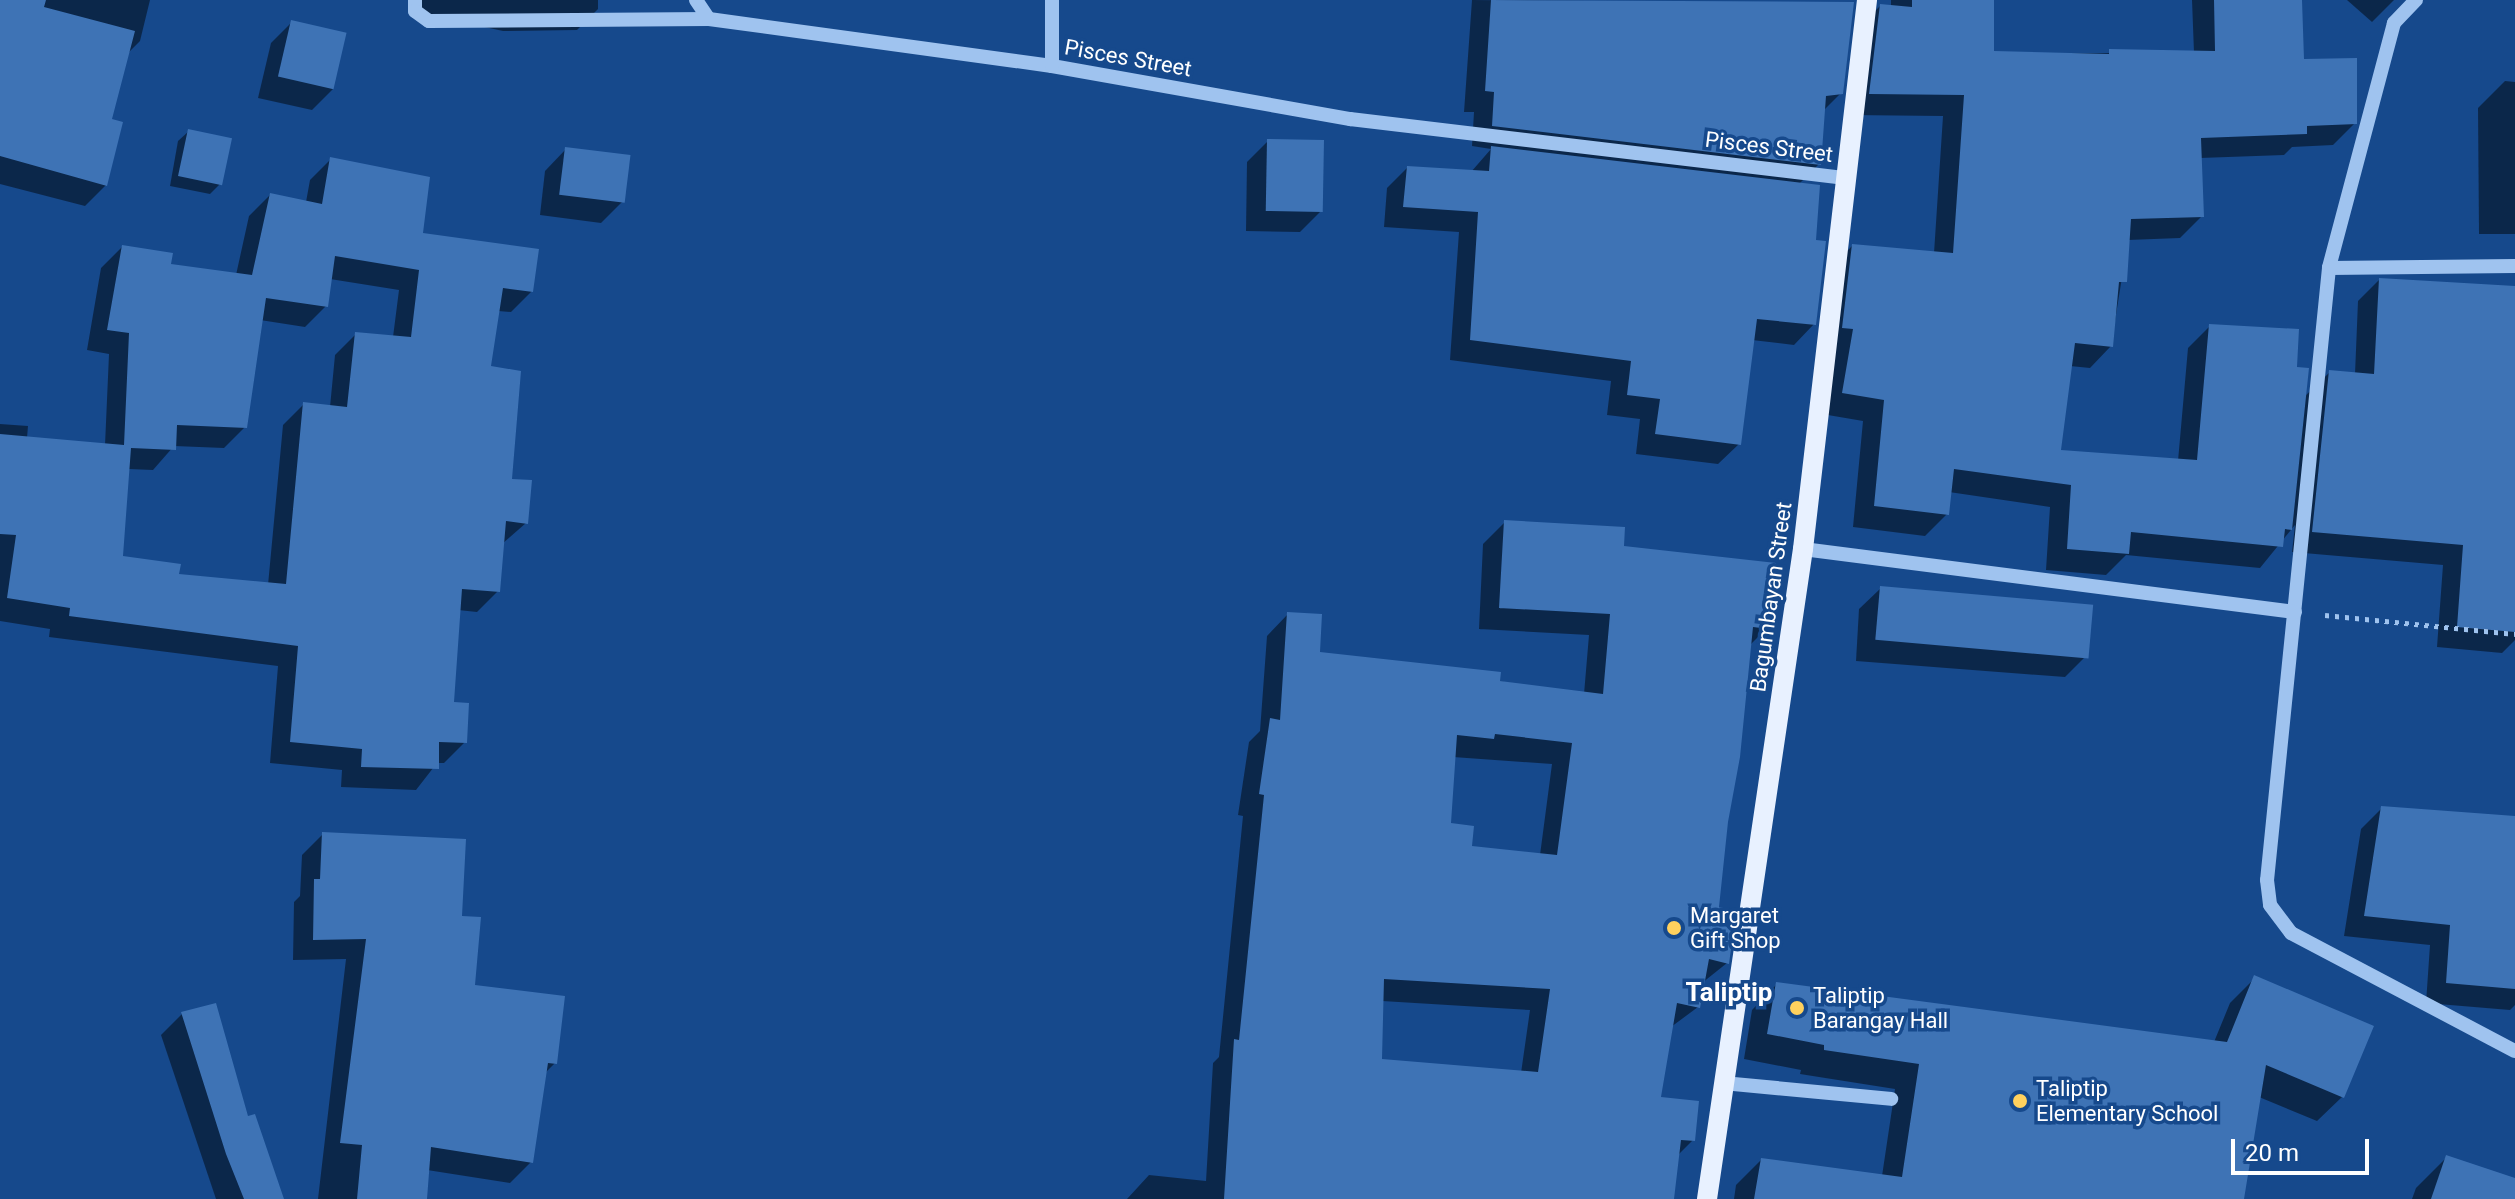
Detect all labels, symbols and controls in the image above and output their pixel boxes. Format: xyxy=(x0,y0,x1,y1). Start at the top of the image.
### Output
street label: Pisces Street xyxy=(1062,34,1194,82)
street label: Pisces Street xyxy=(1704,126,1834,168)
street label: Bagumbayan Street xyxy=(1745,500,1797,694)
place label: Margaret Gift Shop xyxy=(1690,902,1781,954)
marker: Margaret Gift Shop xyxy=(1665,919,1683,937)
district label: Taliptip xyxy=(1686,977,1772,1009)
place label: Taliptip Barangay Hall xyxy=(1813,982,1948,1034)
marker: Taliptip Barangay Hall xyxy=(1788,999,1806,1017)
place label: Taliptip Elementary School xyxy=(2036,1075,2218,1126)
marker: Taliptip Elementary School xyxy=(2011,1092,2029,1110)
scale bar xyxy=(2235,1123,2373,1173)
text: 20 m xyxy=(2245,1139,2299,1167)

